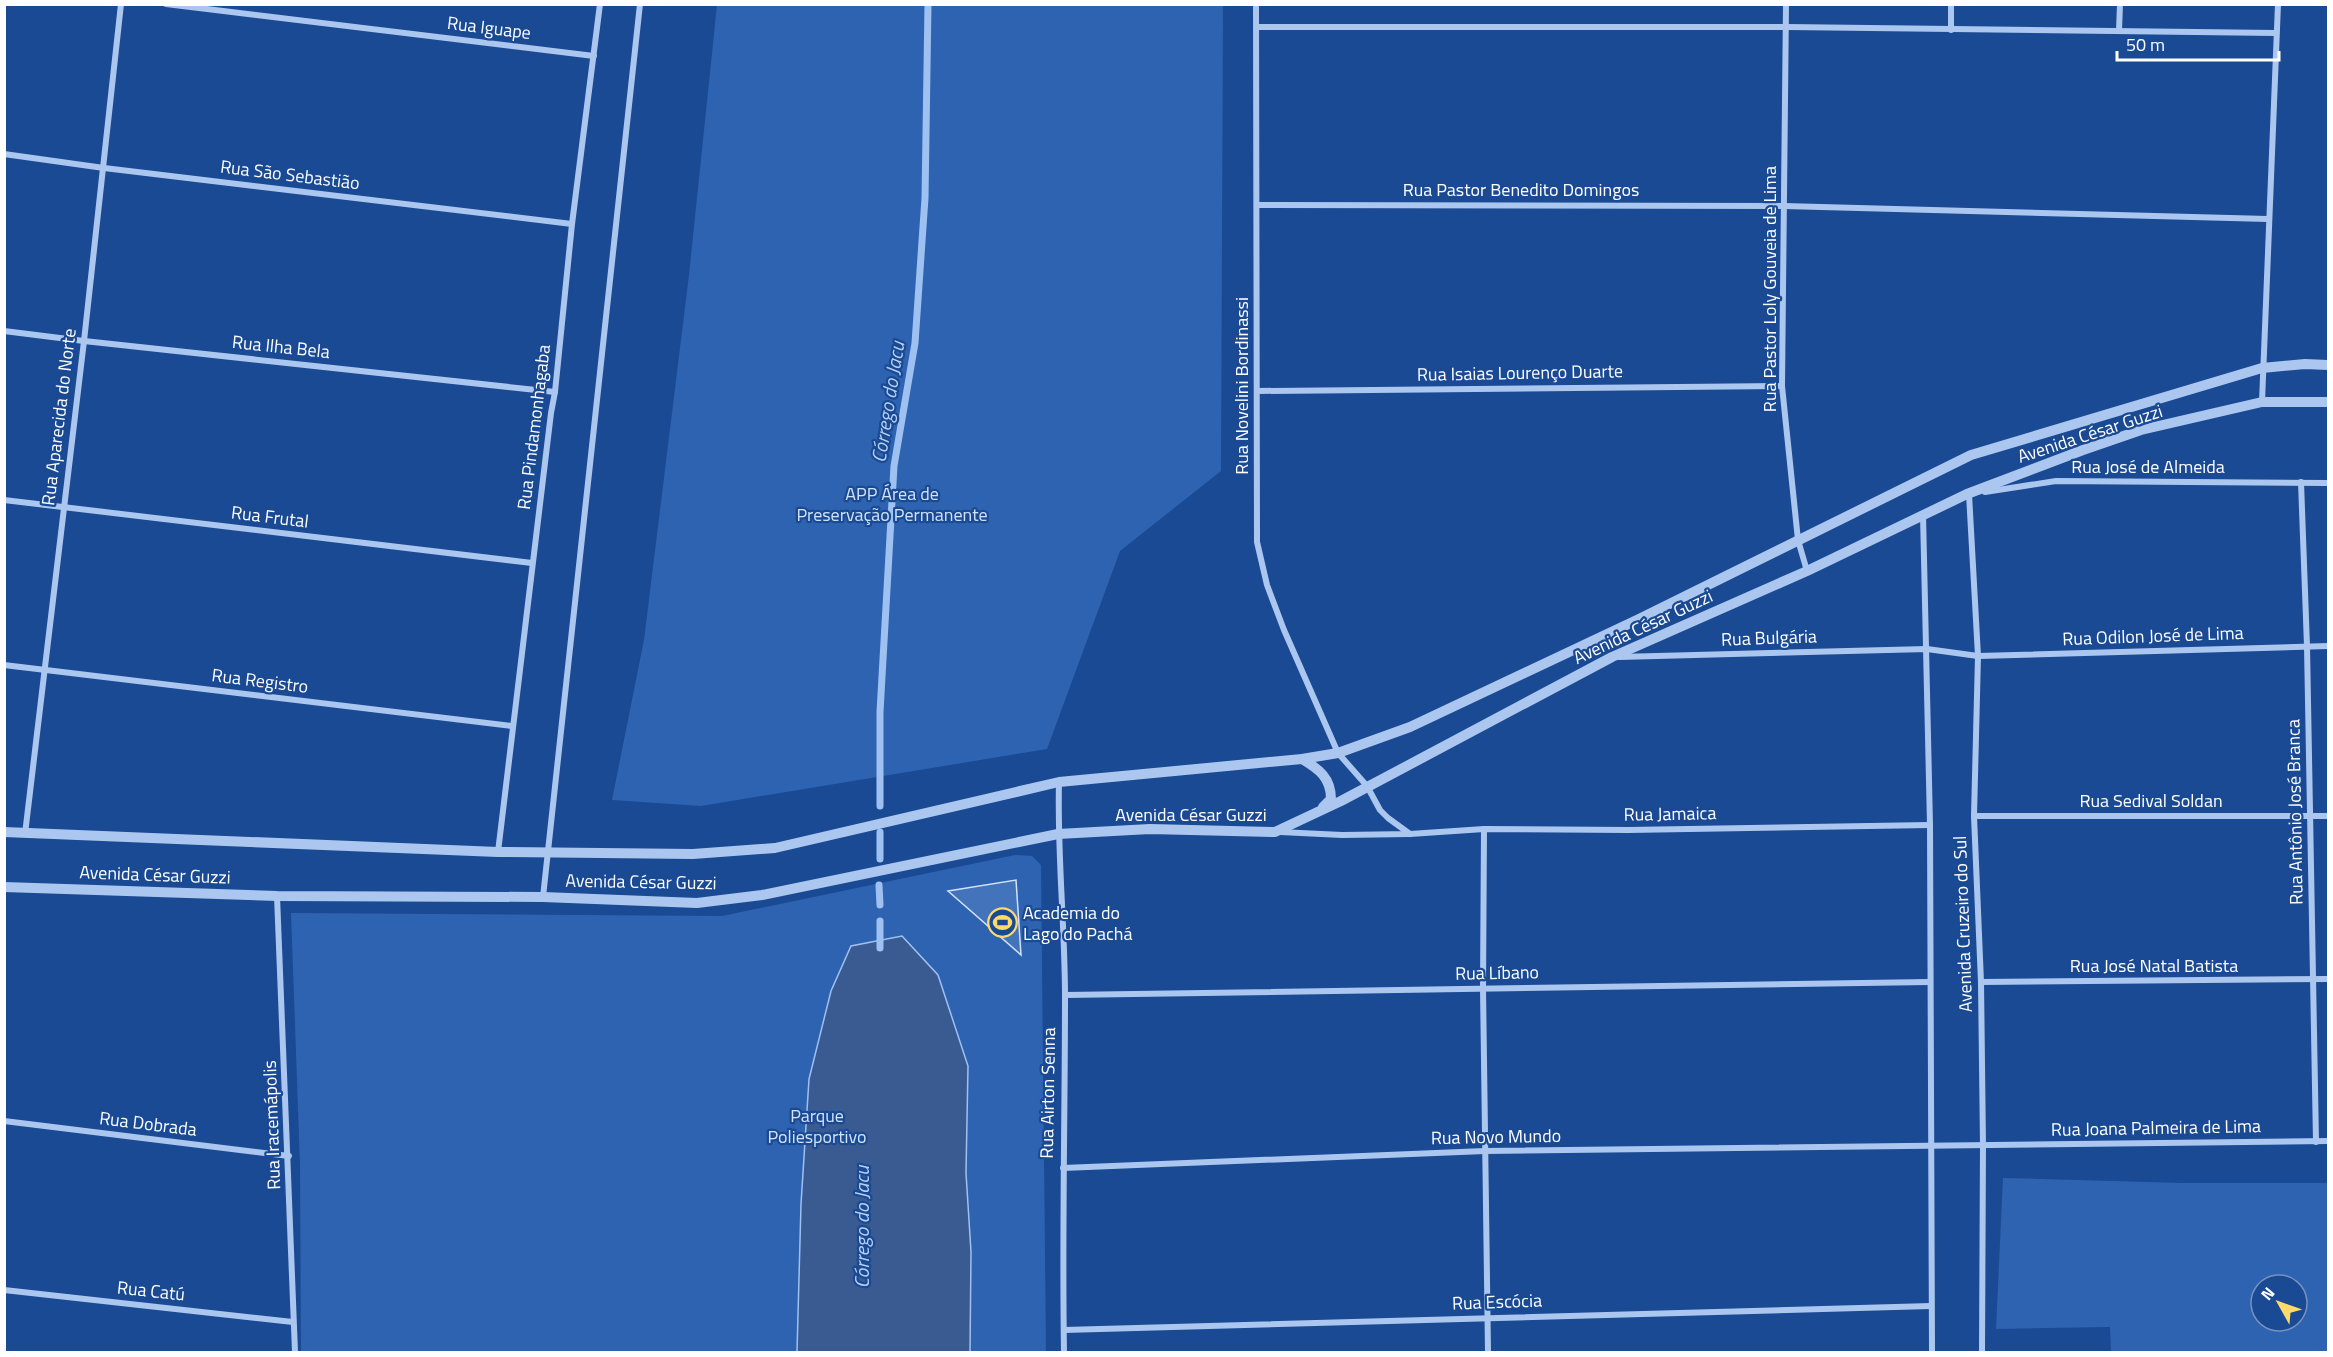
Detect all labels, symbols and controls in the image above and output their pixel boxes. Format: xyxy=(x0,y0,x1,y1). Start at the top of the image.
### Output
street label: Rua Iguape xyxy=(446,9,533,46)
scale bar xyxy=(2117,24,2279,62)
text: 50 m xyxy=(2126,31,2165,58)
street label: Rua São Sebastião xyxy=(219,153,361,196)
street label: Rua Pastor Loly Gouveia de Lima xyxy=(1756,166,1783,412)
street label: Rua Pastor Benedito Domingos xyxy=(1403,176,1639,203)
street label: Rua Novelini Bordinassi xyxy=(1228,297,1255,475)
street label: Rua Aparecida do Norte xyxy=(34,327,83,507)
street label: Rua Ilha Bela xyxy=(231,328,331,365)
water label: Córrego do Jacu xyxy=(863,338,913,465)
street label: Rua Pindamonhagaba xyxy=(510,343,557,511)
street label: Rua Isaias Lourenço Duarte xyxy=(1417,357,1623,388)
street label: Avenida César Guzzi xyxy=(2014,397,2166,470)
street label: Rua José de Almeida xyxy=(2071,453,2225,480)
park label: APP Área de Preservação Permanente xyxy=(796,480,988,528)
street label: Rua Frutal xyxy=(230,498,310,535)
street label: Avenida César Guzzi xyxy=(1569,582,1717,671)
street label: Rua Odilon José de Lima xyxy=(2062,619,2244,652)
street label: Rua Bulgária xyxy=(1721,622,1817,653)
street label: Rua Registro xyxy=(210,661,310,700)
street label: Rua Antônio José Branca xyxy=(2279,719,2310,905)
street label: Rua Sedival Soldan xyxy=(2079,787,2223,814)
street label: Rua Jamaica xyxy=(1623,799,1717,828)
street label: Avenida César Guzzi xyxy=(1115,801,1267,828)
street label: Avenida Cruzeiro do Sul xyxy=(1946,835,1979,1013)
street label: Avenida César Guzzi xyxy=(79,858,231,891)
street label: Avenida César Guzzi xyxy=(565,867,717,896)
place label: Academia do Lago do Pachá xyxy=(1023,899,1132,947)
sports icon: Academia do Lago do Pachá xyxy=(986,907,1018,939)
street label: Rua José Natal Batista xyxy=(2070,952,2238,979)
street label: Rua Líbano xyxy=(1455,958,1539,987)
street label: Rua Airton Senna xyxy=(1033,1027,1062,1159)
street label: Rua Iracemápolis xyxy=(256,1060,287,1190)
park label: Parque Poliesportivo xyxy=(767,1102,867,1150)
street label: Rua Dobrada xyxy=(98,1104,198,1143)
street label: Rua Joana Palmeira de Lima xyxy=(2051,1112,2261,1143)
street label: Rua Novo Mundo xyxy=(1431,1122,1561,1151)
water label: Córrego do Jacu xyxy=(846,1165,877,1288)
north arrow xyxy=(2249,1273,2309,1333)
street label: Rua Catú xyxy=(116,1274,186,1307)
text: N xyxy=(2255,1281,2280,1305)
street label: Rua Escócia xyxy=(1452,1286,1542,1317)

